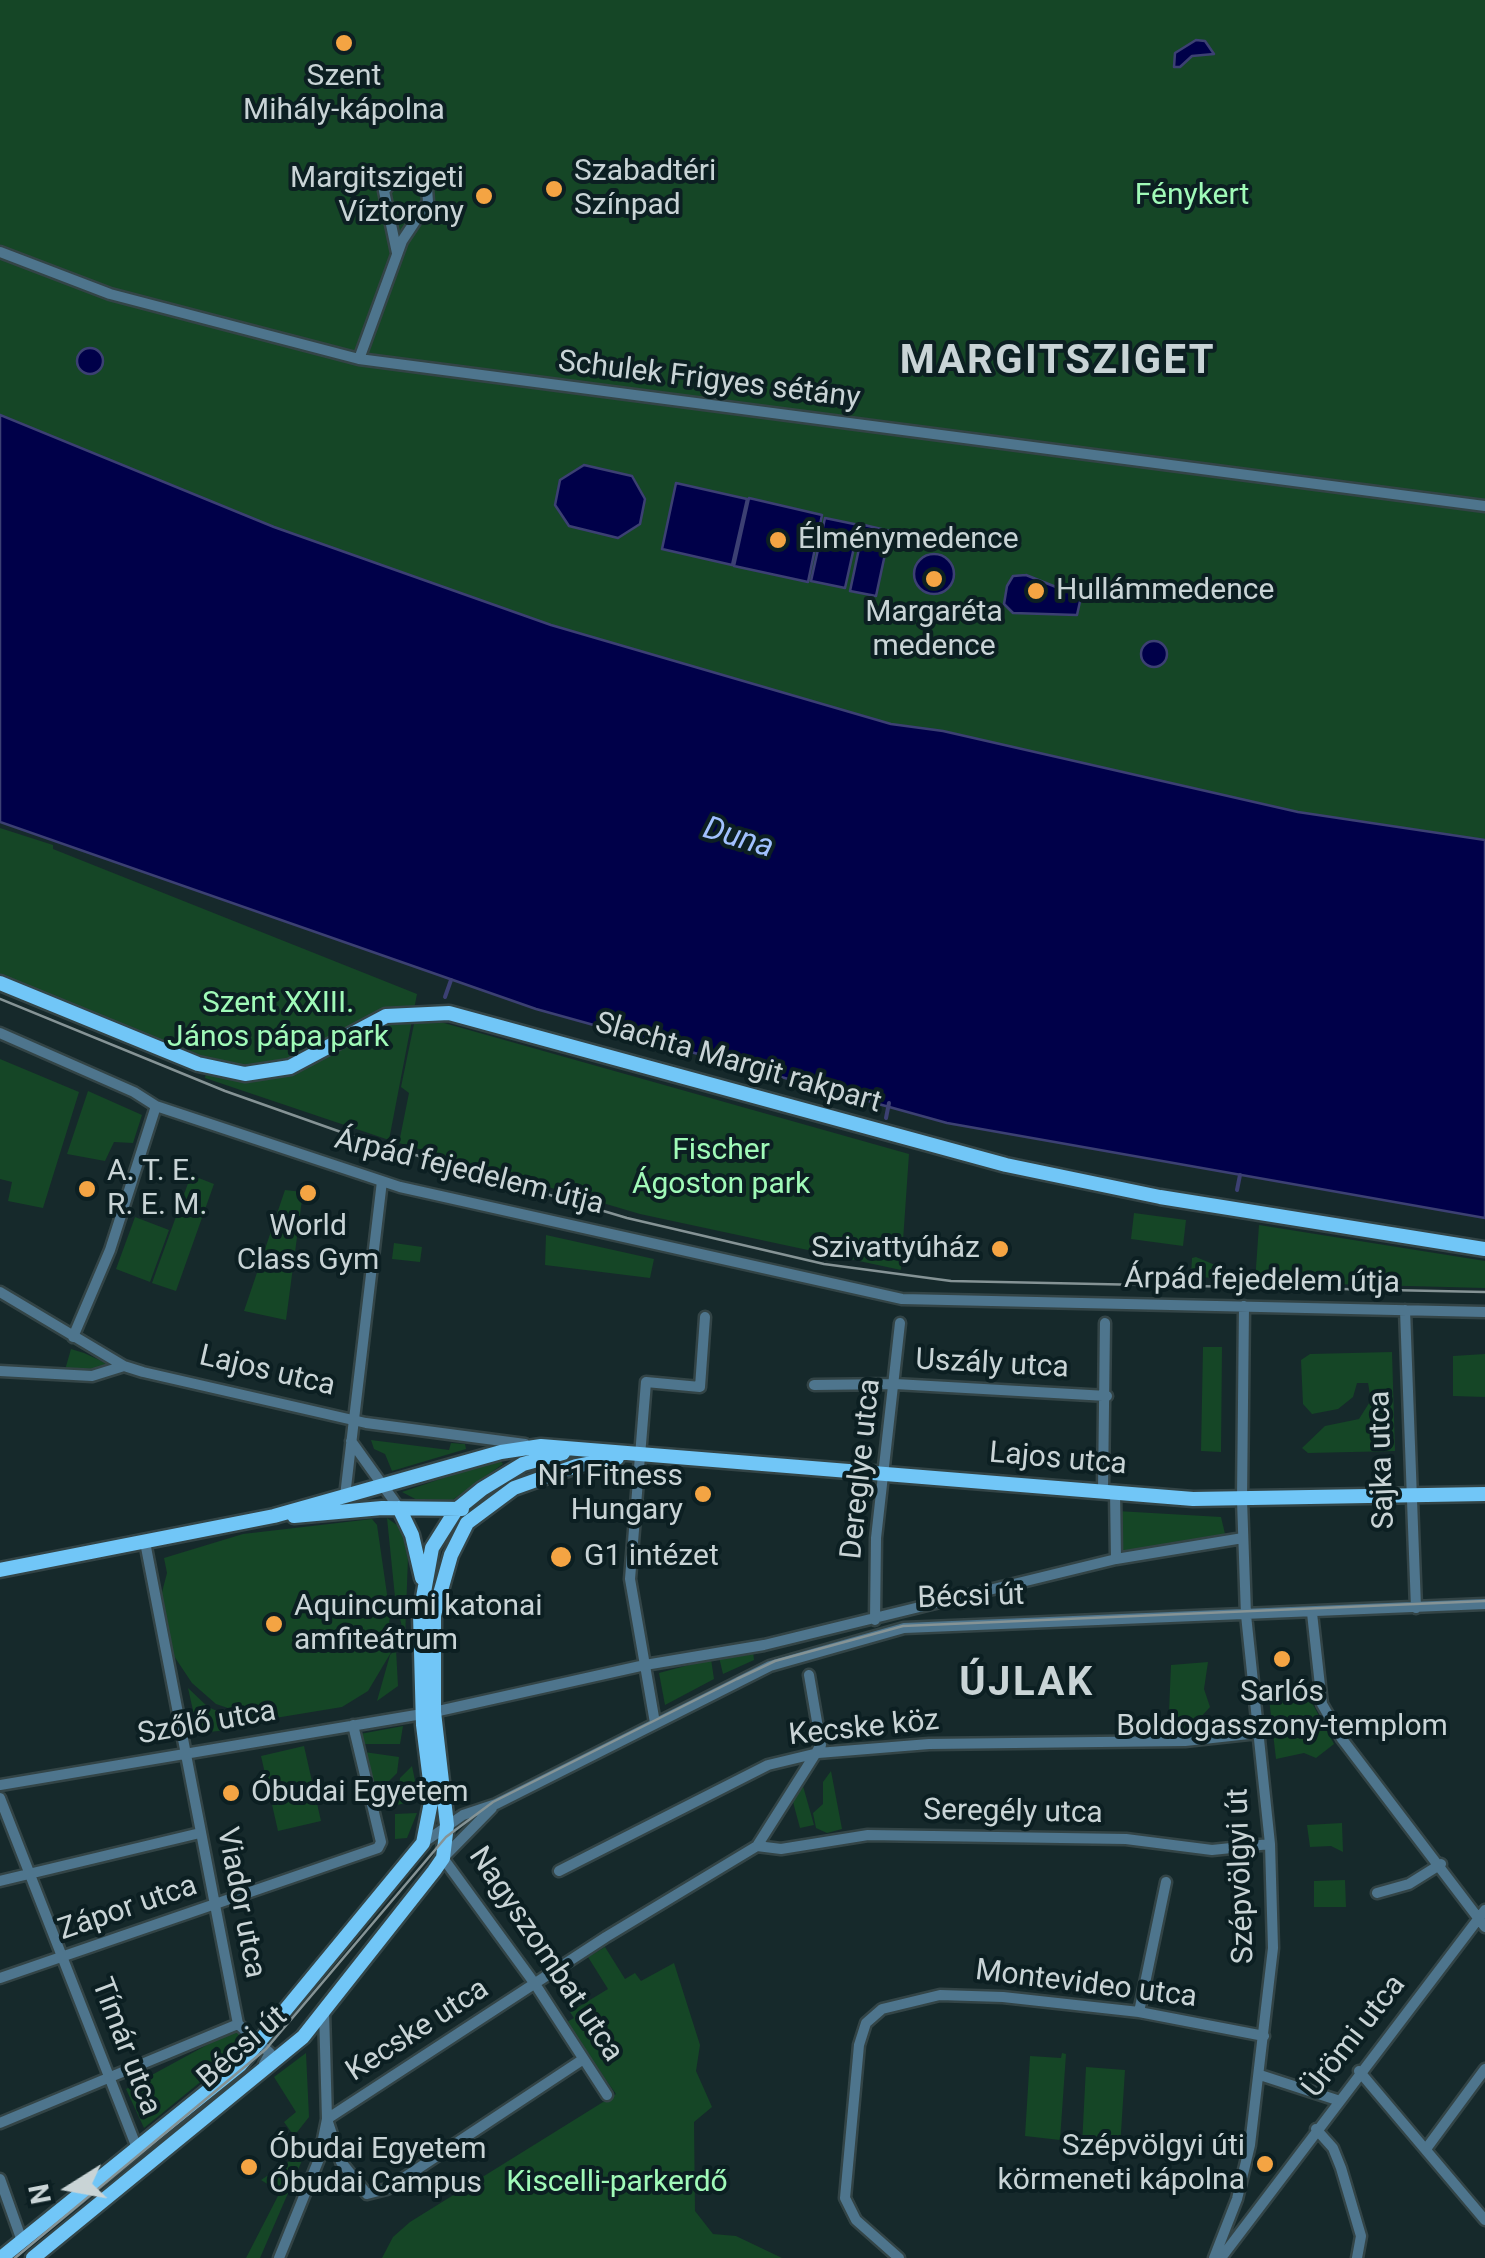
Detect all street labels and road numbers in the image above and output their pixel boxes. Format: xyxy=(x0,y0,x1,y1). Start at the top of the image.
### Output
street label: Schulek Frigyes sétány xyxy=(556,345,862,417)
street label: Slachta Margit rakpart xyxy=(591,1006,885,1122)
street label: Árpád fejedelem útja xyxy=(331,1122,607,1224)
street label: Árpád fejedelem útja xyxy=(1124,1262,1400,1302)
street label: Lajos utca xyxy=(196,1339,338,1405)
street label: Uszály utca xyxy=(914,1343,1070,1387)
street label: Dereglye utca xyxy=(835,1377,889,1561)
street label: Sajka utca xyxy=(1363,1390,1403,1530)
street label: Lajos utca xyxy=(988,1436,1128,1484)
street label: Bécsi út xyxy=(917,1578,1025,1618)
street label: Szőlő utca xyxy=(135,1694,279,1754)
street label: Kecske köz xyxy=(787,1703,941,1755)
street label: Szépvölgyi út xyxy=(1221,1787,1263,1965)
street label: Seregély utca xyxy=(923,1793,1103,1833)
street label: Viador utca xyxy=(208,1825,272,1981)
street label: Nagyszombat utca xyxy=(460,1841,630,2069)
street label: Zápor utca xyxy=(54,1869,202,1949)
street label: Montevideo utca xyxy=(973,1954,1199,2016)
street label: Ürömi utca xyxy=(1296,1968,1414,2106)
street label: Kecske utca xyxy=(340,1972,496,2090)
street label: Tímár utca xyxy=(82,1973,168,2121)
street label: Bécsi út xyxy=(191,1999,295,2097)

